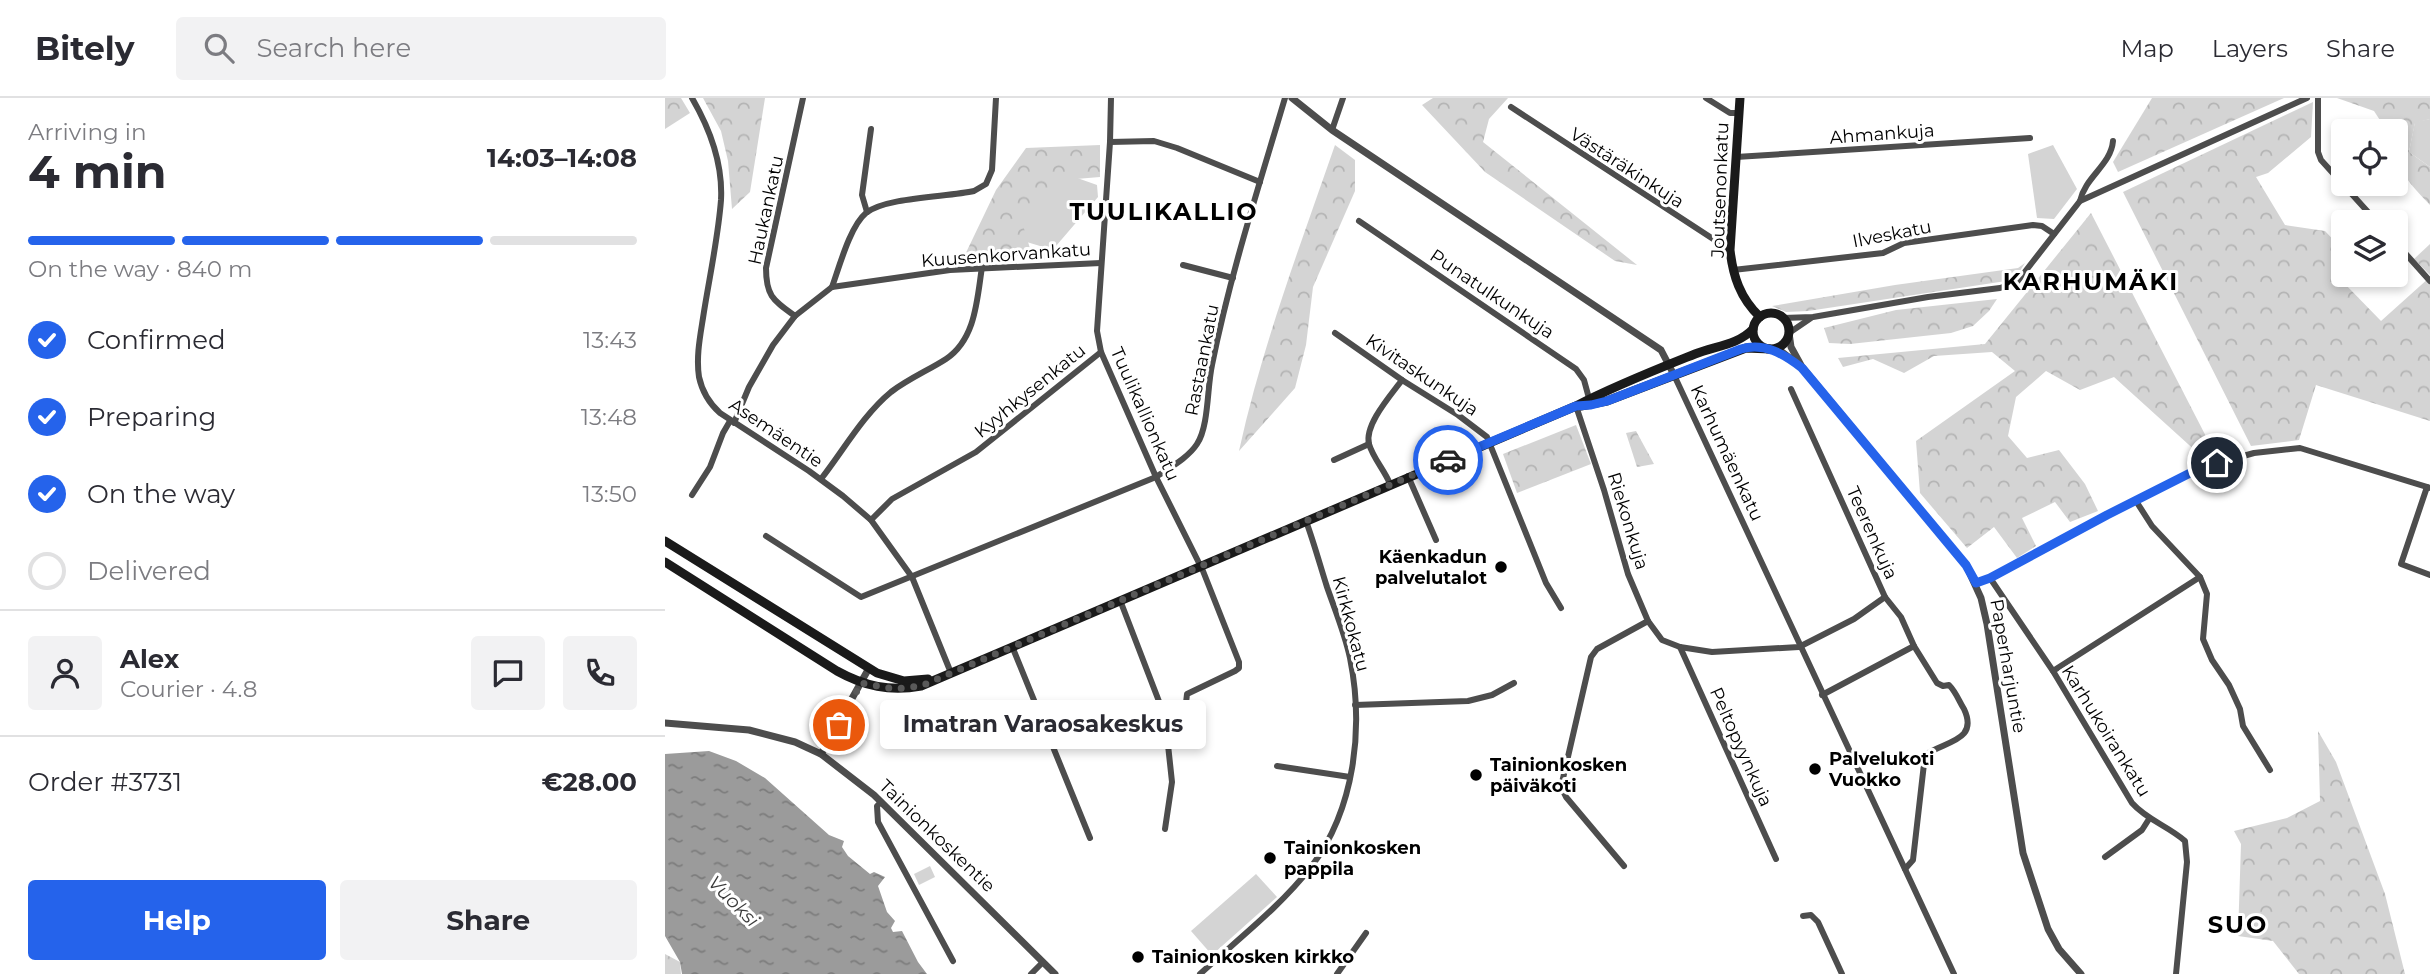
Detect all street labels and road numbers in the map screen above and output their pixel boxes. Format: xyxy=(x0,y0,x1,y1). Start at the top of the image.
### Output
street label: Ahmankuja xyxy=(1829,119,1935,149)
street label: Joutsenonkatu xyxy=(1707,122,1733,259)
street label: Västäräkinkuja xyxy=(1566,123,1688,213)
street label: Haukankatu xyxy=(744,153,788,267)
street label: Ilveskatu xyxy=(1851,216,1933,252)
street label: Kuusenkorvankatu xyxy=(920,238,1092,272)
street label: Punatulkunkuja xyxy=(1426,244,1558,344)
street label: Rastaankatu xyxy=(1180,302,1224,418)
street label: Kivitaskunkuja xyxy=(1361,329,1483,421)
street label: Kyyhkysenkatu xyxy=(970,339,1090,443)
street label: Tuulikallionkatu xyxy=(1106,344,1184,484)
street label: Karhumäenkatu xyxy=(1686,381,1768,525)
street label: Asemäentie xyxy=(725,394,827,472)
street label: Riekonkuja xyxy=(1603,470,1653,572)
street label: Teerenkuja xyxy=(1842,483,1902,583)
street label: Kirkkokatu xyxy=(1328,574,1374,674)
street label: Paperharjuntie xyxy=(1985,597,2031,735)
street label: Karhukoirankatu xyxy=(2057,661,2155,801)
street label: Peltopyynkuja xyxy=(1705,684,1777,810)
street label: Tainionkoskentie xyxy=(874,775,1000,897)

